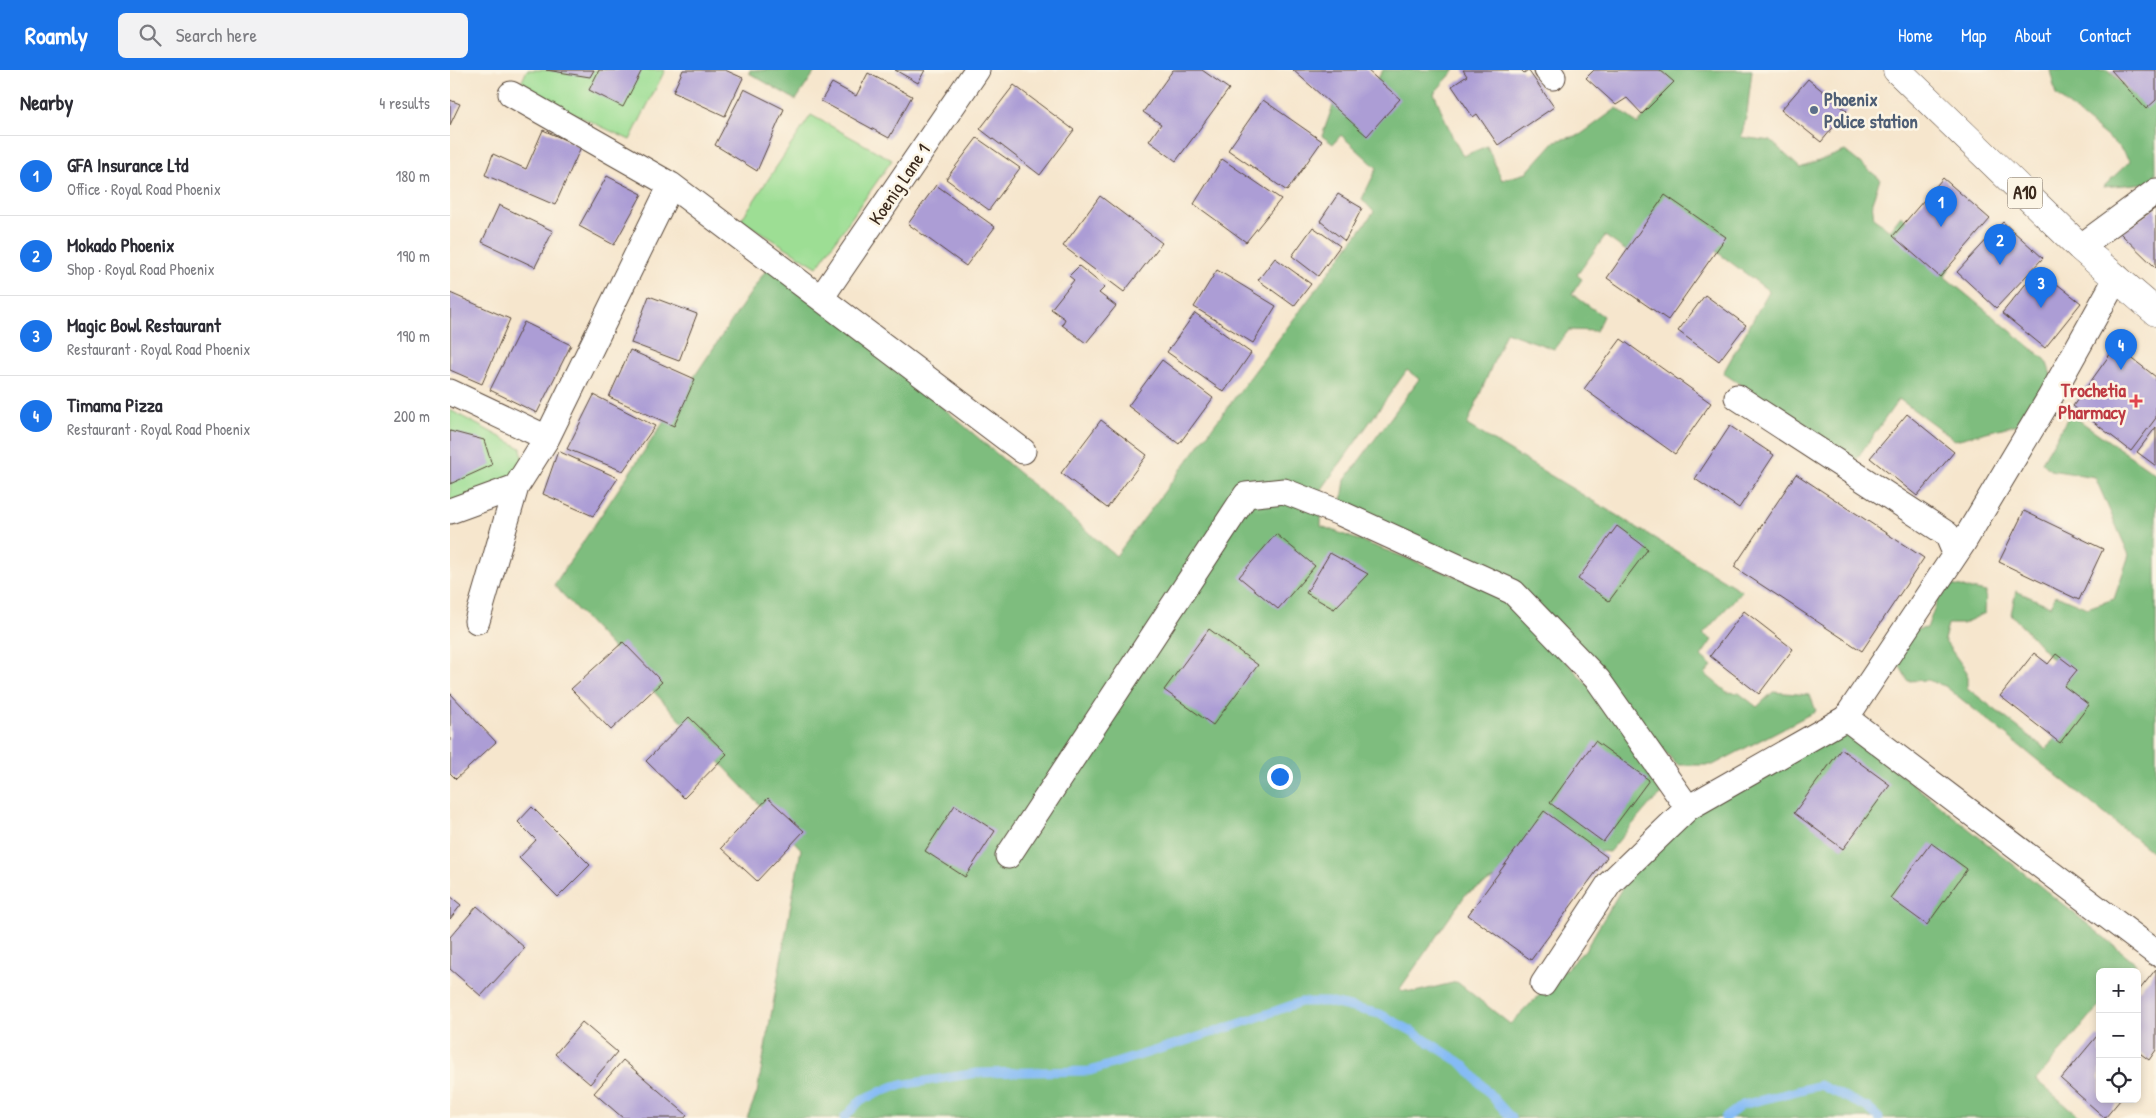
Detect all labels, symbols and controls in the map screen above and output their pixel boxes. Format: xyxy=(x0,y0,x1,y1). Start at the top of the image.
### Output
search box xyxy=(118,13,468,58)
text: Roamly xyxy=(25,19,88,51)
icon: search xyxy=(136,21,164,49)
text: Search here xyxy=(176,22,257,48)
text: Home xyxy=(1898,23,1933,48)
text: Map xyxy=(1961,23,1986,48)
text: About xyxy=(2014,23,2051,48)
text: Contact xyxy=(2079,23,2131,48)
place label: Phoenix Police station xyxy=(1824,86,1918,134)
text: Nearby xyxy=(20,88,73,117)
text: 4 results xyxy=(379,92,430,114)
marker: Phoenix Police station xyxy=(1808,104,1820,116)
street label: Koenig Lane 1 xyxy=(862,138,936,230)
text: GFA Insurance Ltd xyxy=(67,152,189,178)
text: 1 xyxy=(33,165,39,187)
text: 180 m xyxy=(396,165,430,187)
text: Office · Royal Road Phoenix xyxy=(67,178,221,200)
road number: A10 xyxy=(2008,178,2042,208)
pin: 1 xyxy=(1925,186,1957,227)
pin: 2 xyxy=(1984,224,2016,265)
text: Mokado Phoenix xyxy=(67,232,174,258)
text: 2 xyxy=(32,245,40,267)
text: 190 m xyxy=(397,245,430,267)
text: Shop · Royal Road Phoenix xyxy=(67,258,215,280)
pin: 3 xyxy=(2025,267,2057,308)
text: Magic Bowl Restaurant xyxy=(67,312,221,338)
text: 3 xyxy=(32,325,40,347)
text: 190 m xyxy=(397,325,430,347)
pin: 4 xyxy=(2105,329,2137,370)
text: Restaurant · Royal Road Phoenix xyxy=(67,338,251,360)
place label: Trochetia Pharmacy xyxy=(2058,377,2127,426)
text: Timama Pizza xyxy=(67,392,162,418)
marker: Trochetia Pharmacy xyxy=(2130,395,2142,407)
text: 4 xyxy=(33,405,39,427)
text: 200 m xyxy=(394,405,430,427)
text: Restaurant · Royal Road Phoenix xyxy=(67,418,251,440)
your location xyxy=(1267,764,1293,790)
map controls xyxy=(2096,968,2141,1103)
button: + xyxy=(2096,968,2141,1013)
button: − xyxy=(2096,1013,2141,1058)
button: locate xyxy=(2096,1058,2141,1103)

